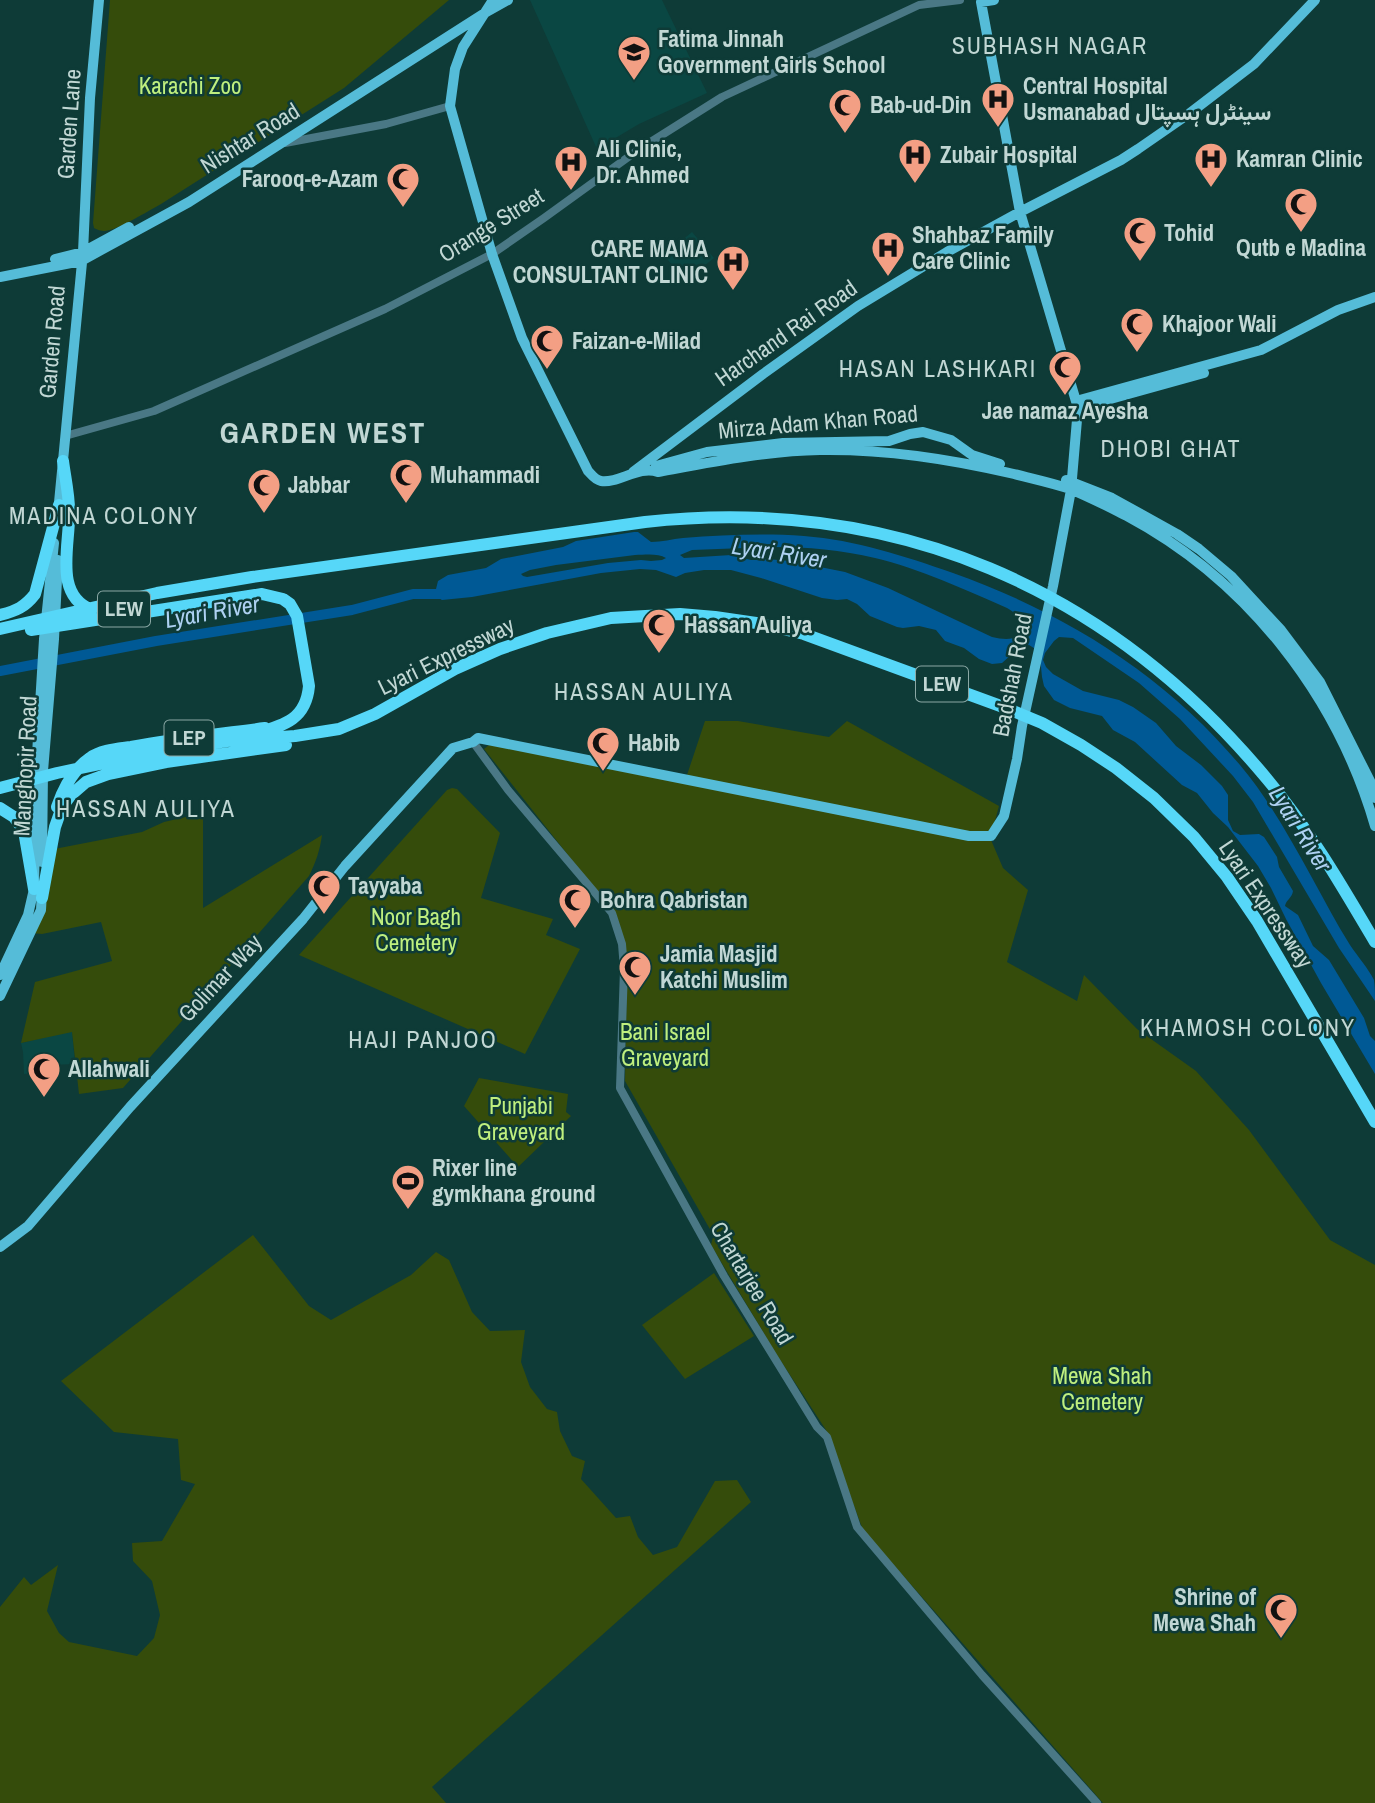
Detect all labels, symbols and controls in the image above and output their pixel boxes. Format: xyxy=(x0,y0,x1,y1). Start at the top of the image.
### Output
place label: Fatima Jinnah Government Girls School xyxy=(658,23,885,80)
district label: SUBHASH NAGAR xyxy=(952,29,1148,61)
school or university icon: Fatima Jinnah Government Girls School xyxy=(615,33,653,82)
street label: Garden Lane xyxy=(49,68,88,180)
park label: Karachi Zoo xyxy=(139,70,241,101)
place label: Central Hospital Usmanabad سینٹرل ہسپتال xyxy=(1023,70,1271,128)
hospital icon: Central Hospital Usmanabad سینٹرل ہسپتال xyxy=(979,80,1017,129)
mosque icon: Bab-ud-Din xyxy=(826,86,864,135)
place label: Bab-ud-Din xyxy=(870,89,972,120)
street label: Nishtar Road xyxy=(194,95,305,180)
place label: Ali Clinic, Dr. Ahmed xyxy=(596,133,690,190)
hospital icon: Zubair Hospital xyxy=(896,136,934,185)
place label: Zubair Hospital xyxy=(940,139,1077,170)
hospital icon: Kamran Clinic xyxy=(1192,140,1230,189)
hospital icon: Ali Clinic, Dr. Ahmed xyxy=(552,143,590,192)
place label: Kamran Clinic xyxy=(1236,143,1363,174)
mosque icon: Farooq-e-Azam xyxy=(384,160,422,209)
place label: Farooq-e-Azam xyxy=(242,163,378,194)
street label: Orange Street xyxy=(432,180,549,269)
mosque icon: Qutb e Madina xyxy=(1282,185,1320,234)
mosque icon: Tohid xyxy=(1121,214,1159,263)
place label: Tohid xyxy=(1164,217,1214,248)
place label: Shahbaz Family Care Clinic xyxy=(912,219,1054,276)
hospital icon: Shahbaz Family Care Clinic xyxy=(869,229,907,278)
place label: Qutb e Madina xyxy=(1236,232,1366,263)
place label: CARE MAMA CONSULTANT CLINIC xyxy=(513,233,708,290)
hospital icon: CARE MAMA CONSULTANT CLINIC xyxy=(714,243,752,292)
street label: Harchand Rai Road xyxy=(709,272,863,393)
street label: Garden Road xyxy=(31,284,72,400)
mosque icon: Khajoor Wali xyxy=(1118,305,1156,354)
place label: Khajoor Wali xyxy=(1162,308,1277,339)
mosque icon: Faizan-e-Milad xyxy=(528,322,566,371)
place label: Faizan-e-Milad xyxy=(572,325,701,356)
mosque icon: Jae namaz Ayesha xyxy=(1046,348,1084,397)
district label: HASAN LASHKARI xyxy=(839,352,1037,384)
place label: Jae namaz Ayesha xyxy=(982,395,1149,426)
street label: Mirza Adam Khan Road xyxy=(717,397,919,446)
district label: GARDEN WEST xyxy=(220,412,426,452)
district label: DHOBI GHAT xyxy=(1100,432,1242,464)
mosque icon: Muhammadi xyxy=(387,456,425,505)
place label: Muhammadi xyxy=(430,459,540,490)
mosque icon: Jabbar xyxy=(245,466,283,515)
place label: Jabbar xyxy=(288,469,351,500)
district label: MADINA COLONY xyxy=(9,499,199,531)
water label: Lyari River xyxy=(730,529,830,575)
water label: Lyari River xyxy=(162,587,263,635)
road number: LEW xyxy=(98,592,150,626)
mosque icon: Hassan Auliya xyxy=(640,606,678,655)
street label: Lyari Expressway xyxy=(372,609,520,702)
place label: Hassan Auliya xyxy=(684,609,813,640)
street label: Badshah Road xyxy=(984,611,1039,739)
road number: LEW xyxy=(916,666,968,702)
district label: HASSAN AULIYA xyxy=(554,675,734,707)
street label: Manghopir Road xyxy=(5,695,44,837)
road number: LEP xyxy=(164,720,214,756)
mosque icon: Habib xyxy=(584,724,622,773)
place label: Habib xyxy=(628,727,680,758)
water label: Lyari River xyxy=(1262,780,1340,879)
district label: HASSAN AULIYA xyxy=(56,792,236,824)
street label: Lyari Expressway xyxy=(1212,834,1321,974)
mosque icon: Tayyaba xyxy=(305,867,343,916)
place label: Tayyaba xyxy=(348,870,423,901)
mosque icon: Bohra Qabristan xyxy=(556,881,594,930)
place label: Bohra Qabristan xyxy=(600,884,748,915)
park label: Noor Bagh Cemetery xyxy=(371,901,461,958)
street label: Golimar Way xyxy=(171,927,269,1028)
place label: Jamia Masjid Katchi Muslim xyxy=(660,938,788,995)
mosque icon: Jamia Masjid Katchi Muslim xyxy=(616,948,654,997)
district label: KHAMOSH COLONY xyxy=(1140,1011,1356,1043)
park label: Bani Israel Graveyard xyxy=(620,1016,710,1073)
district label: HAJI PANJOO xyxy=(348,1023,498,1055)
mosque icon: Allahwali xyxy=(25,1050,63,1099)
place label: Allahwali xyxy=(68,1053,150,1084)
park label: Punjabi Graveyard xyxy=(477,1090,565,1147)
place label: Rixer line gymkhana ground xyxy=(432,1152,595,1209)
sports icon: Rixer line gymkhana ground xyxy=(389,1162,427,1211)
street label: Chartarjee Road xyxy=(704,1215,801,1350)
park label: Mewa Shah Cemetery xyxy=(1052,1360,1152,1417)
place label: Shrine of Mewa Shah xyxy=(1153,1581,1257,1638)
mosque icon: Shrine of Mewa Shah xyxy=(1262,1591,1300,1640)

